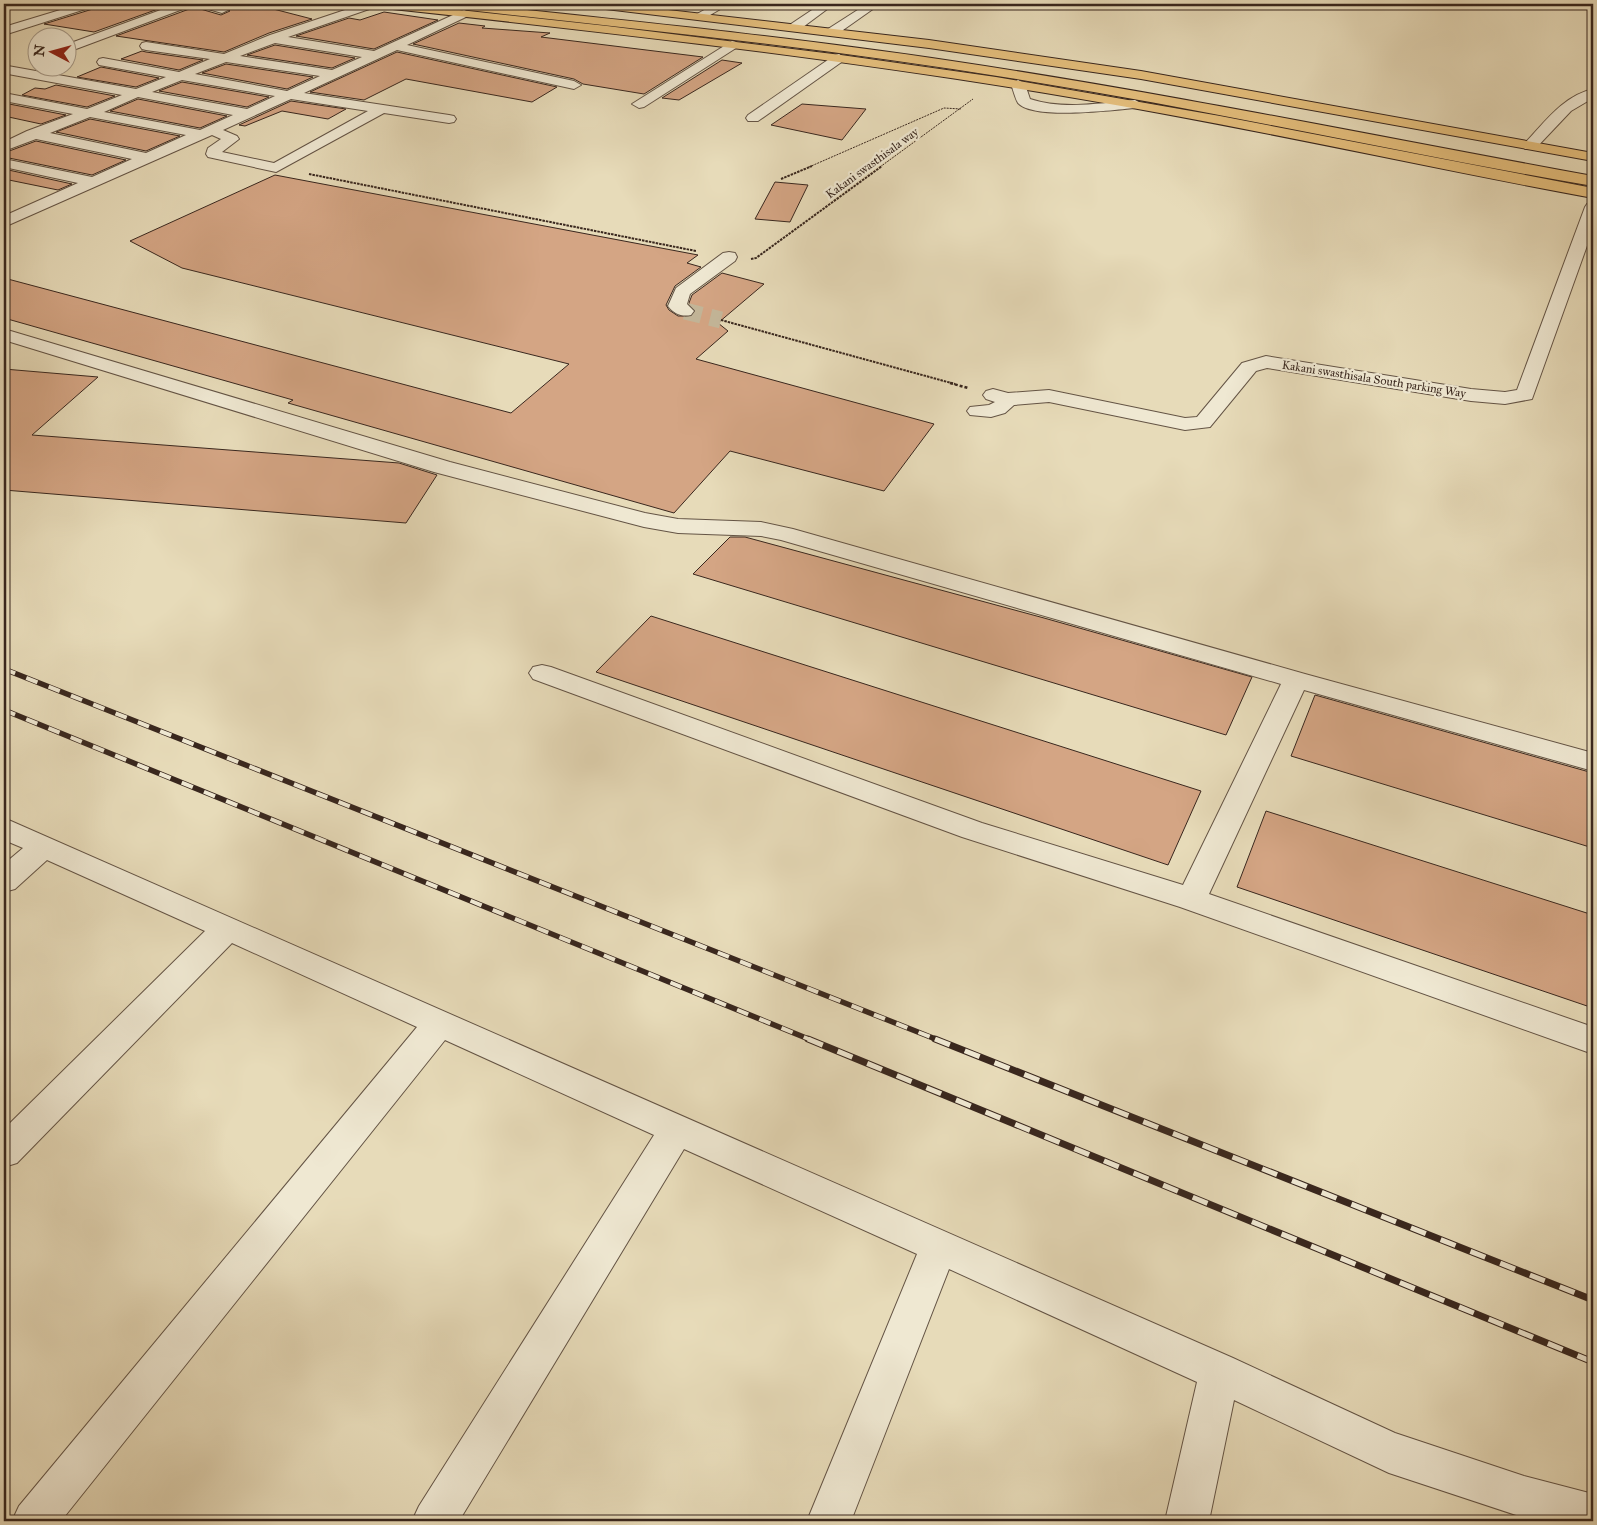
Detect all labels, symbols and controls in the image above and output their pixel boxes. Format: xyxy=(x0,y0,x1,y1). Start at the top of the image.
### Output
north arrow xyxy=(28,28,78,78)
text: N xyxy=(30,44,49,57)
street label: Kakani swasthisala way xyxy=(823,124,921,201)
street label: Kakani swasthisala South parking Way xyxy=(1281,358,1467,402)

